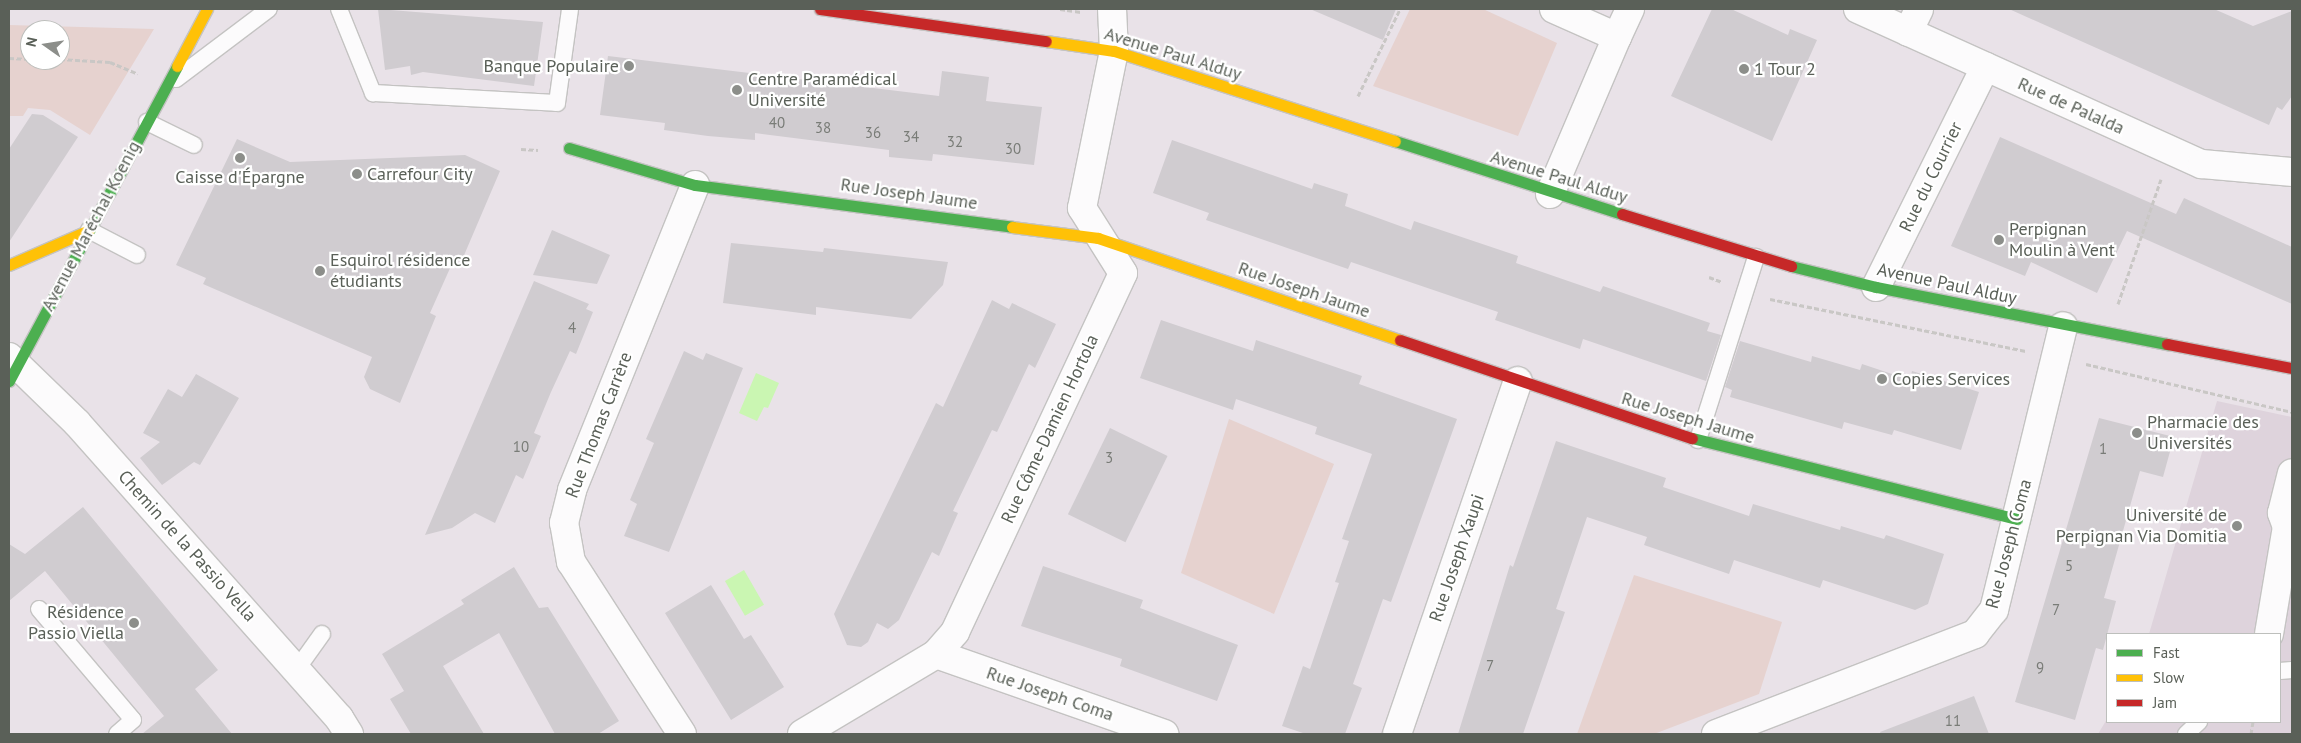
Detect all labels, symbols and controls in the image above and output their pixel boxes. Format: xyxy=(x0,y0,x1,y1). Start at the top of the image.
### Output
north arrow xyxy=(20,20,70,70)
street label: Avenue Paul Alduy xyxy=(1102,23,1244,85)
text: N xyxy=(22,35,41,48)
place label: Banque Populaire xyxy=(484,55,619,77)
place label: 1 Tour 2 xyxy=(1754,58,1816,80)
marker: Banque Populaire xyxy=(623,60,635,72)
marker: 1 Tour 2 xyxy=(1738,63,1750,75)
place label: Centre Paramédical Université xyxy=(748,69,897,112)
street label: Rue de Palalda xyxy=(2014,73,2128,139)
marker: Centre Paramédical Université xyxy=(730,83,744,97)
house number: 40 xyxy=(769,114,785,132)
street label: Rue du Courrier xyxy=(1895,118,1967,236)
house number: 38 xyxy=(815,119,831,137)
house number: 36 xyxy=(865,124,881,142)
house number: 34 xyxy=(903,128,919,146)
house number: 32 xyxy=(947,133,963,151)
street label: Avenue Maréchal Koenig xyxy=(37,137,145,315)
house number: 30 xyxy=(1005,140,1021,158)
street label: Avenue Paul Alduy xyxy=(1488,146,1630,208)
marker: Caisse d'Épargne xyxy=(234,152,246,164)
place label: Carrefour City xyxy=(367,163,473,185)
place label: Caisse d'Épargne xyxy=(175,166,305,188)
marker: Carrefour City xyxy=(351,168,363,180)
street label: Rue Joseph Jaume xyxy=(839,174,979,214)
place label: Perpignan Moulin à Vent xyxy=(2009,219,2115,262)
marker: Perpignan Moulin à Vent xyxy=(1993,234,2005,246)
place label: Esquirol résidence étudiants xyxy=(330,250,470,292)
street label: Rue Joseph Jaume xyxy=(1235,257,1373,323)
street label: Avenue Paul Alduy xyxy=(1875,259,2019,309)
marker: Esquirol résidence étudiants xyxy=(314,265,326,277)
house number: 4 xyxy=(568,319,576,337)
street label: Rue Côme-Damien Hortola xyxy=(997,331,1103,527)
street label: Rue Thomas Carrère xyxy=(561,349,637,501)
place label: Copies Services xyxy=(1892,368,2010,390)
marker: Copies Services xyxy=(1876,373,1888,385)
street label: Rue Joseph Jaume xyxy=(1619,388,1757,448)
place label: Pharmacie des Universités xyxy=(2147,412,2259,454)
marker: Pharmacie des Universités xyxy=(2131,427,2143,439)
house number: 10 xyxy=(513,438,529,456)
house number: 1 xyxy=(2099,440,2107,458)
house number: 3 xyxy=(1105,449,1113,467)
street label: Chemin de la Passio Vella xyxy=(113,466,261,626)
street label: Rue Joseph Coma xyxy=(1981,477,2037,611)
street label: Rue Joseph Xaupi xyxy=(1425,491,1489,625)
place label: Université de Perpignan Via Domitia xyxy=(2055,505,2227,548)
marker: Université de Perpignan Via Domitia xyxy=(2231,520,2243,532)
house number: 5 xyxy=(2065,557,2073,575)
house number: 7 xyxy=(2052,601,2060,619)
place label: Résidence Passio Viella xyxy=(28,602,124,644)
marker: Résidence Passio Viella xyxy=(128,617,140,629)
legend xyxy=(2106,633,2281,723)
text: Fast xyxy=(2153,643,2180,662)
house number: 7 xyxy=(1486,657,1494,675)
house number: 9 xyxy=(2036,659,2044,677)
street label: Rue Joseph Coma xyxy=(984,662,1116,726)
text: Slow xyxy=(2153,668,2184,687)
text: Jam xyxy=(2153,693,2177,712)
house number: 11 xyxy=(1945,712,1961,730)

